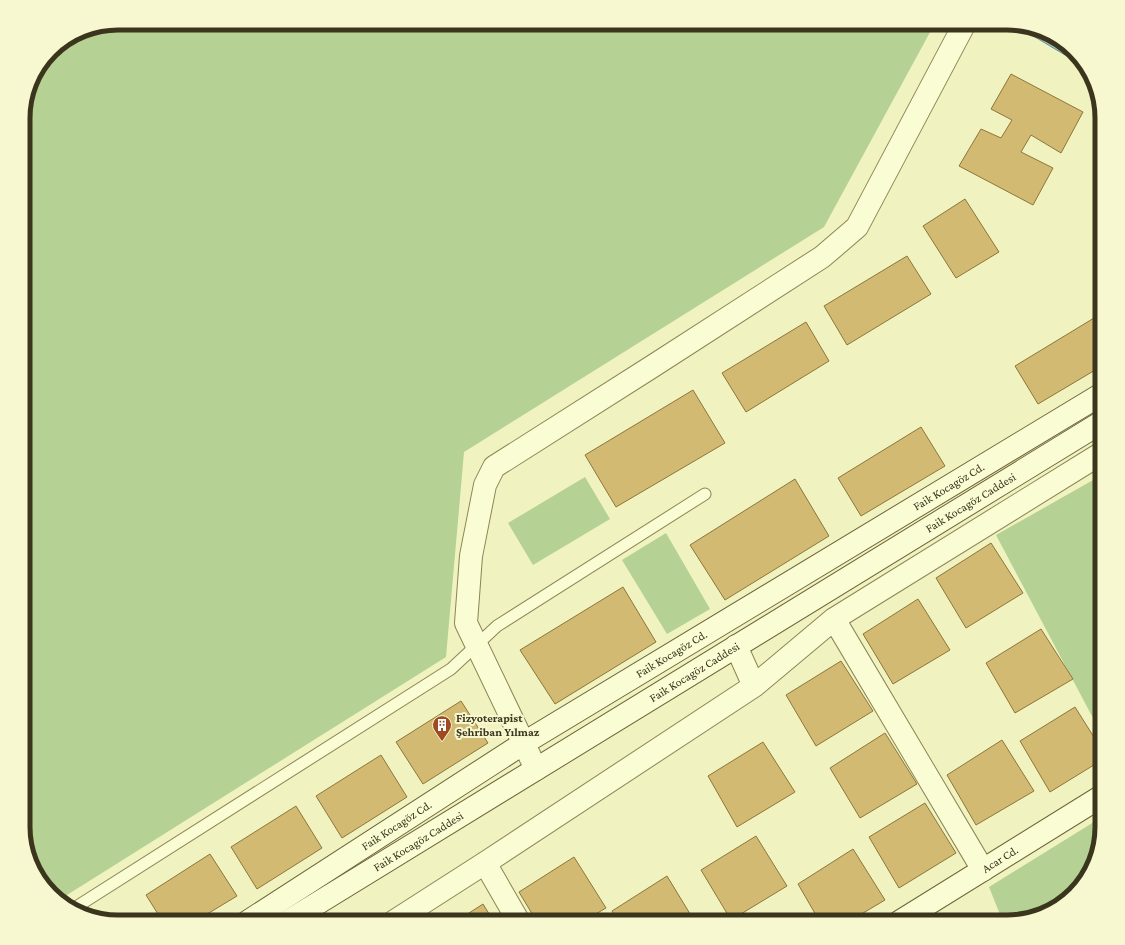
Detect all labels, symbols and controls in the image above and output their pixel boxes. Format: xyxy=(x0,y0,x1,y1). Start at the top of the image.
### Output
street label: Faik Kocagöz Cd. xyxy=(911,460,987,513)
street label: Faik Kocagöz Caddesi xyxy=(923,470,1018,536)
street label: Faik Kocagöz Cd. xyxy=(633,627,710,681)
street label: Faik Kocagöz Caddesi xyxy=(647,639,742,705)
place label: Fizyoterapist Şehriban Yılmaz xyxy=(456,711,540,739)
building icon: Fizyoterapist Şehriban Yılmaz xyxy=(431,714,453,742)
street label: Faik Kocagöz Cd. xyxy=(359,797,434,853)
street label: Faik Kocagöz Caddesi xyxy=(371,809,466,874)
street label: Acar Cd. xyxy=(979,843,1021,876)

